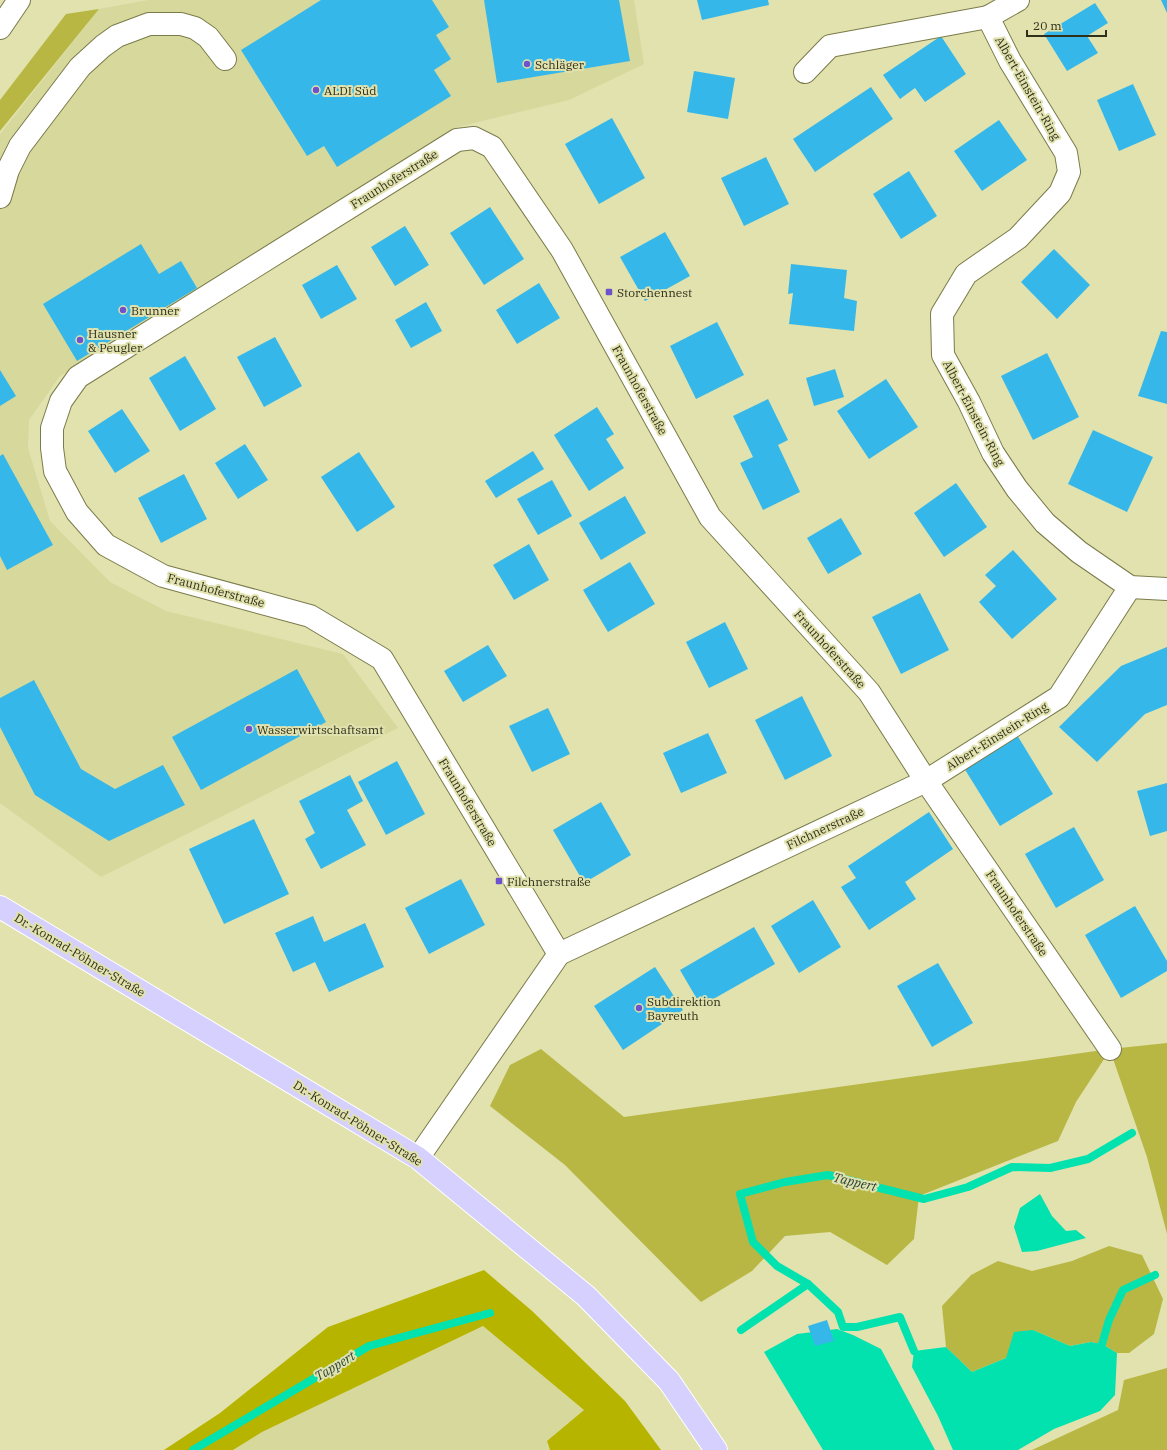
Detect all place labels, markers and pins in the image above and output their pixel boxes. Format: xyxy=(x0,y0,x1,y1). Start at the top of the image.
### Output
place label: Schläger xyxy=(535,57,585,72)
marker: Schläger xyxy=(522,59,532,69)
place label: ALDI Süd xyxy=(324,83,377,98)
marker: ALDI Süd xyxy=(311,85,321,95)
place label: Storchennest xyxy=(617,285,692,300)
marker: Storchennest xyxy=(604,287,614,297)
place label: Brunner xyxy=(131,303,180,318)
marker: Brunner xyxy=(118,305,128,315)
place label: Hausner & Peugler xyxy=(88,326,143,355)
marker: Hausner & Peugler xyxy=(75,335,85,345)
place label: Wasserwirtschaftsamt xyxy=(257,722,383,737)
marker: Wasserwirtschaftsamt xyxy=(244,724,254,734)
place label: Filchnerstraße xyxy=(507,874,591,889)
marker: Filchnerstraße xyxy=(494,876,504,886)
place label: Subdirektion Bayreuth xyxy=(647,994,721,1023)
marker: Subdirektion Bayreuth xyxy=(634,1003,644,1013)

